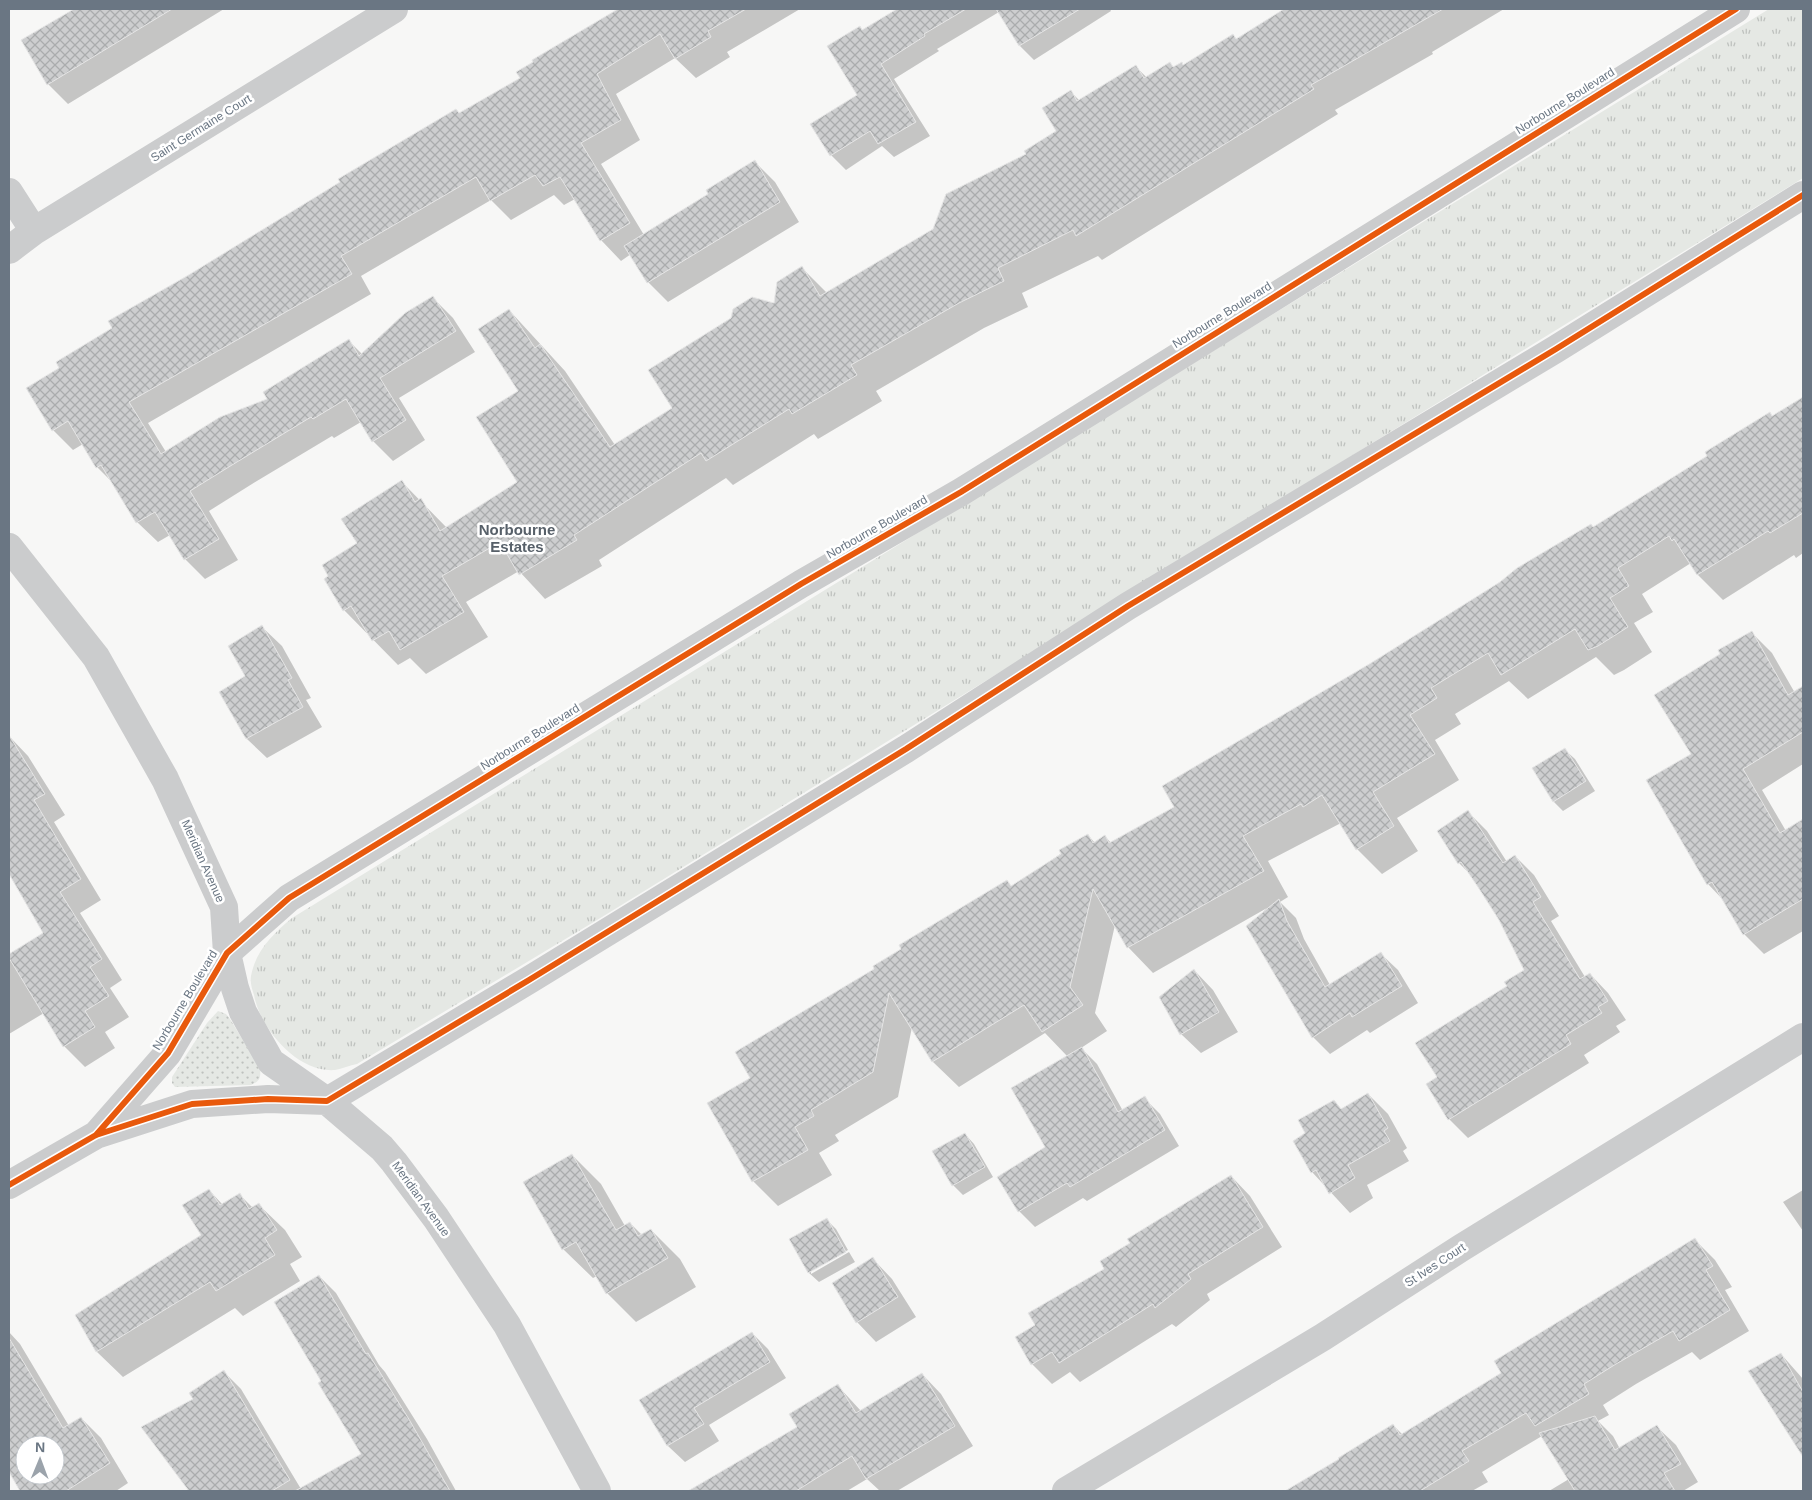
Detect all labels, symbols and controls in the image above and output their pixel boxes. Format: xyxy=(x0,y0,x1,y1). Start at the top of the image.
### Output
street label: Norbourne Boulevard xyxy=(1513,65,1617,137)
street label: Saint Germaine Court xyxy=(148,91,254,165)
street label: Norbourne Boulevard xyxy=(1170,279,1274,351)
street label: Norbourne Boulevard xyxy=(824,492,930,562)
district label: Norbourne Estates xyxy=(479,521,555,555)
street label: Norbourne Boulevard xyxy=(478,701,582,773)
street label: Meridian Avenue xyxy=(178,817,228,905)
street label: Norbourne Boulevard xyxy=(150,948,220,1052)
street label: Meridian Avenue xyxy=(389,1159,453,1239)
street label: St Ives Court xyxy=(1402,1240,1468,1290)
north arrow xyxy=(15,1435,65,1485)
text: N xyxy=(35,1439,45,1455)

